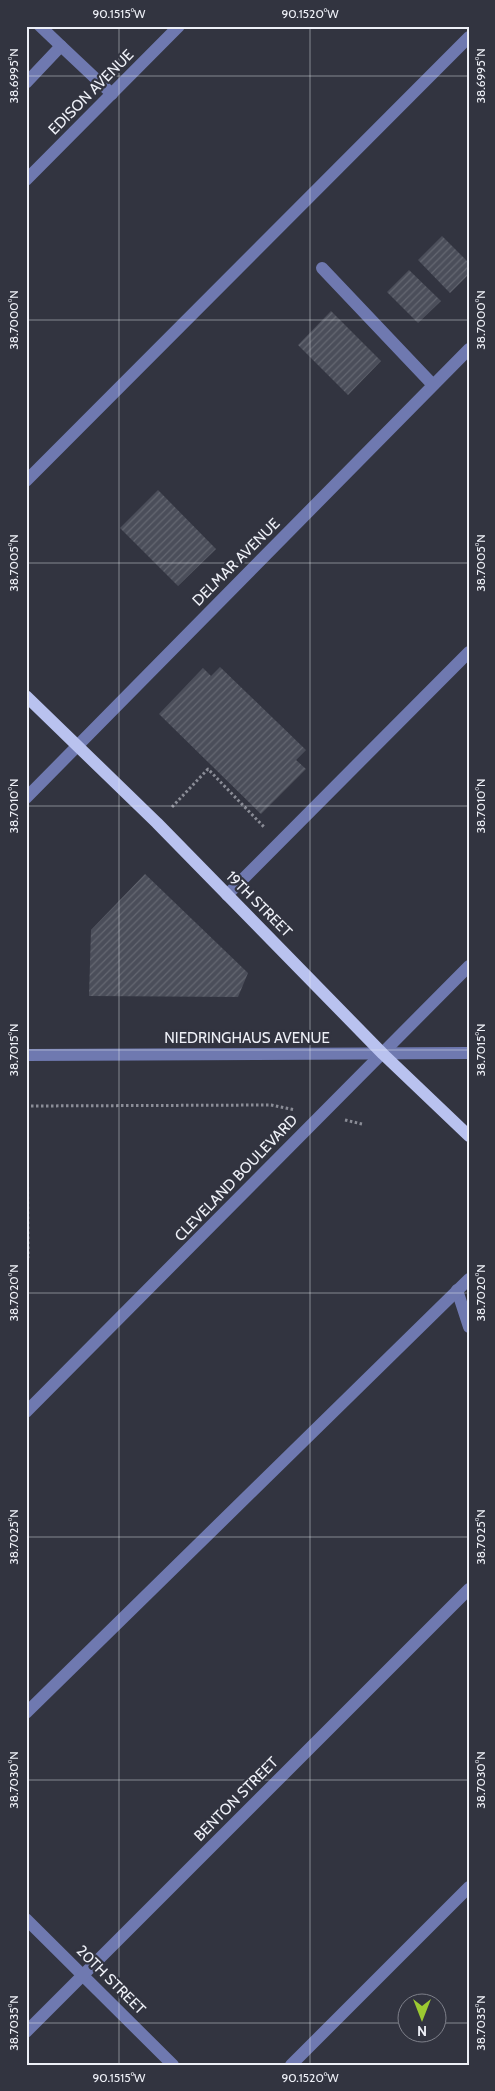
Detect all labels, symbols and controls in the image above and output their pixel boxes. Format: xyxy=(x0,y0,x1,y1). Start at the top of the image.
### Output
text: 90.1515°W xyxy=(93,6,146,21)
text: 90.1520°W xyxy=(281,6,339,21)
street label: EDISON AVENUE xyxy=(45,46,137,138)
text: 38.6995°N xyxy=(6,48,21,104)
text: 38.6995°N xyxy=(473,48,488,104)
text: 38.7000°N xyxy=(6,290,21,350)
text: 38.7000°N xyxy=(473,290,488,350)
street label: DELMAR AVENUE xyxy=(189,515,283,609)
text: 38.7005°N xyxy=(6,534,21,592)
text: 38.7005°N xyxy=(473,534,488,592)
text: 38.7010°N xyxy=(6,779,21,833)
text: 38.7010°N xyxy=(473,779,488,833)
street label: 19TH STREET xyxy=(222,867,296,941)
text: 38.7015°N xyxy=(6,1024,21,1076)
text: 38.7015°N xyxy=(473,1024,488,1076)
street label: NIEDRINGHAUS AVENUE xyxy=(164,1029,330,1047)
street label: CLEVELAND BOULEVARD xyxy=(171,1111,301,1245)
text: 38.7020°N xyxy=(6,1264,21,1322)
text: 38.7020°N xyxy=(473,1264,488,1322)
text: 38.7025°N xyxy=(6,1509,21,1565)
text: 38.7025°N xyxy=(473,1509,488,1565)
text: 38.7030°N xyxy=(6,1751,21,1809)
text: 38.7030°N xyxy=(473,1751,488,1809)
street label: BENTON STREET xyxy=(190,1753,282,1845)
street label: 20TH STREET xyxy=(73,1942,149,2018)
north arrow xyxy=(398,1994,448,2044)
text: 38.7035°N xyxy=(6,1995,21,2051)
text: 38.7035°N xyxy=(473,1995,488,2051)
text: N xyxy=(417,2022,427,2040)
text: 90.1515°W xyxy=(93,2070,146,2085)
text: 90.1520°W xyxy=(281,2070,339,2085)

